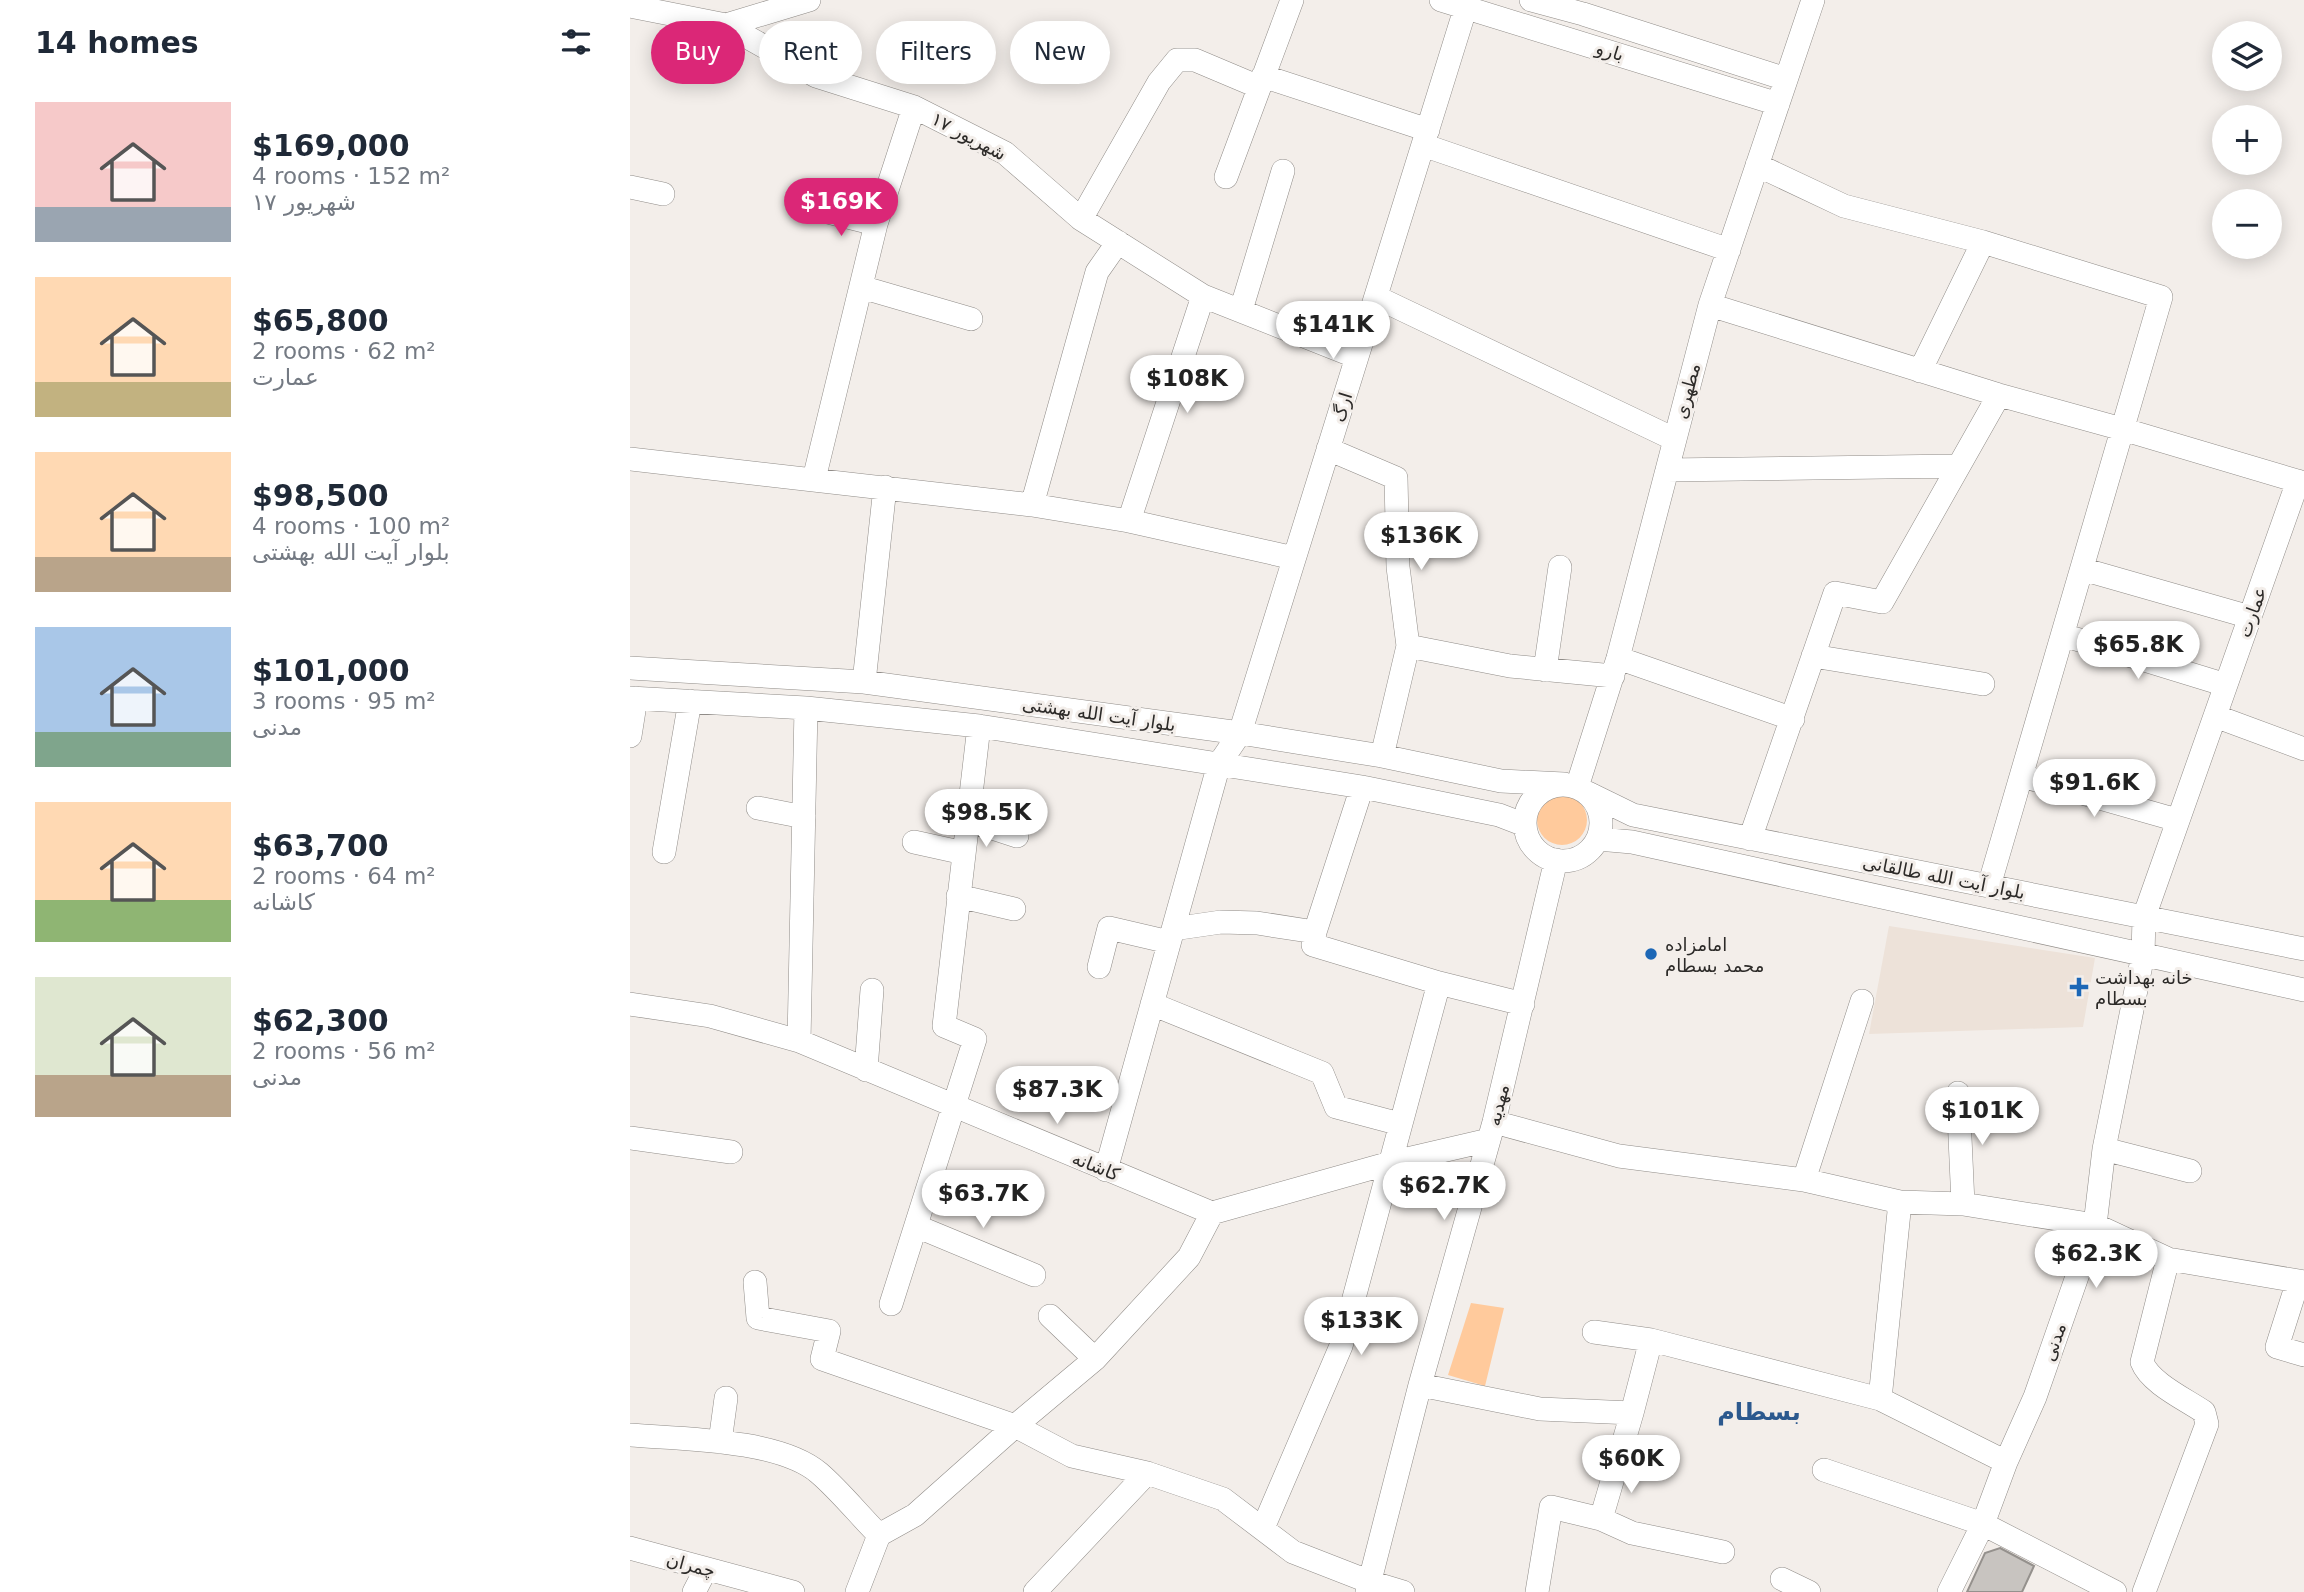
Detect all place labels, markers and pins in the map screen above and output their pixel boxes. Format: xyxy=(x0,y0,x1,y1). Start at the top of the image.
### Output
pin: $169K xyxy=(792,178,890,238)
pin: $141K xyxy=(1284,302,1382,361)
pin: $108K xyxy=(1138,356,1236,415)
pin: $136K xyxy=(1372,512,1470,572)
pin: $65.8K xyxy=(2081,622,2195,681)
pin: $91.6K xyxy=(2037,760,2151,819)
pin: $98.5K xyxy=(929,790,1043,849)
place label: امامزاده محمد بسطام xyxy=(1665,934,1764,976)
marker: امامزاده محمد بسطام xyxy=(1643,946,1659,962)
place label: خانه بهداشت بسطام xyxy=(2095,967,2193,1009)
marker: خانه بهداشت بسطام xyxy=(2069,977,2089,997)
pin: $87.3K xyxy=(1000,1066,1114,1126)
pin: $101K xyxy=(1933,1088,2031,1147)
pin: $62.7K xyxy=(1387,1162,1501,1222)
pin: $63.7K xyxy=(926,1170,1040,1230)
pin: $62.3K xyxy=(2039,1230,2153,1290)
pin: $133K xyxy=(1312,1298,1410,1357)
pin: $60K xyxy=(1590,1436,1672,1495)

